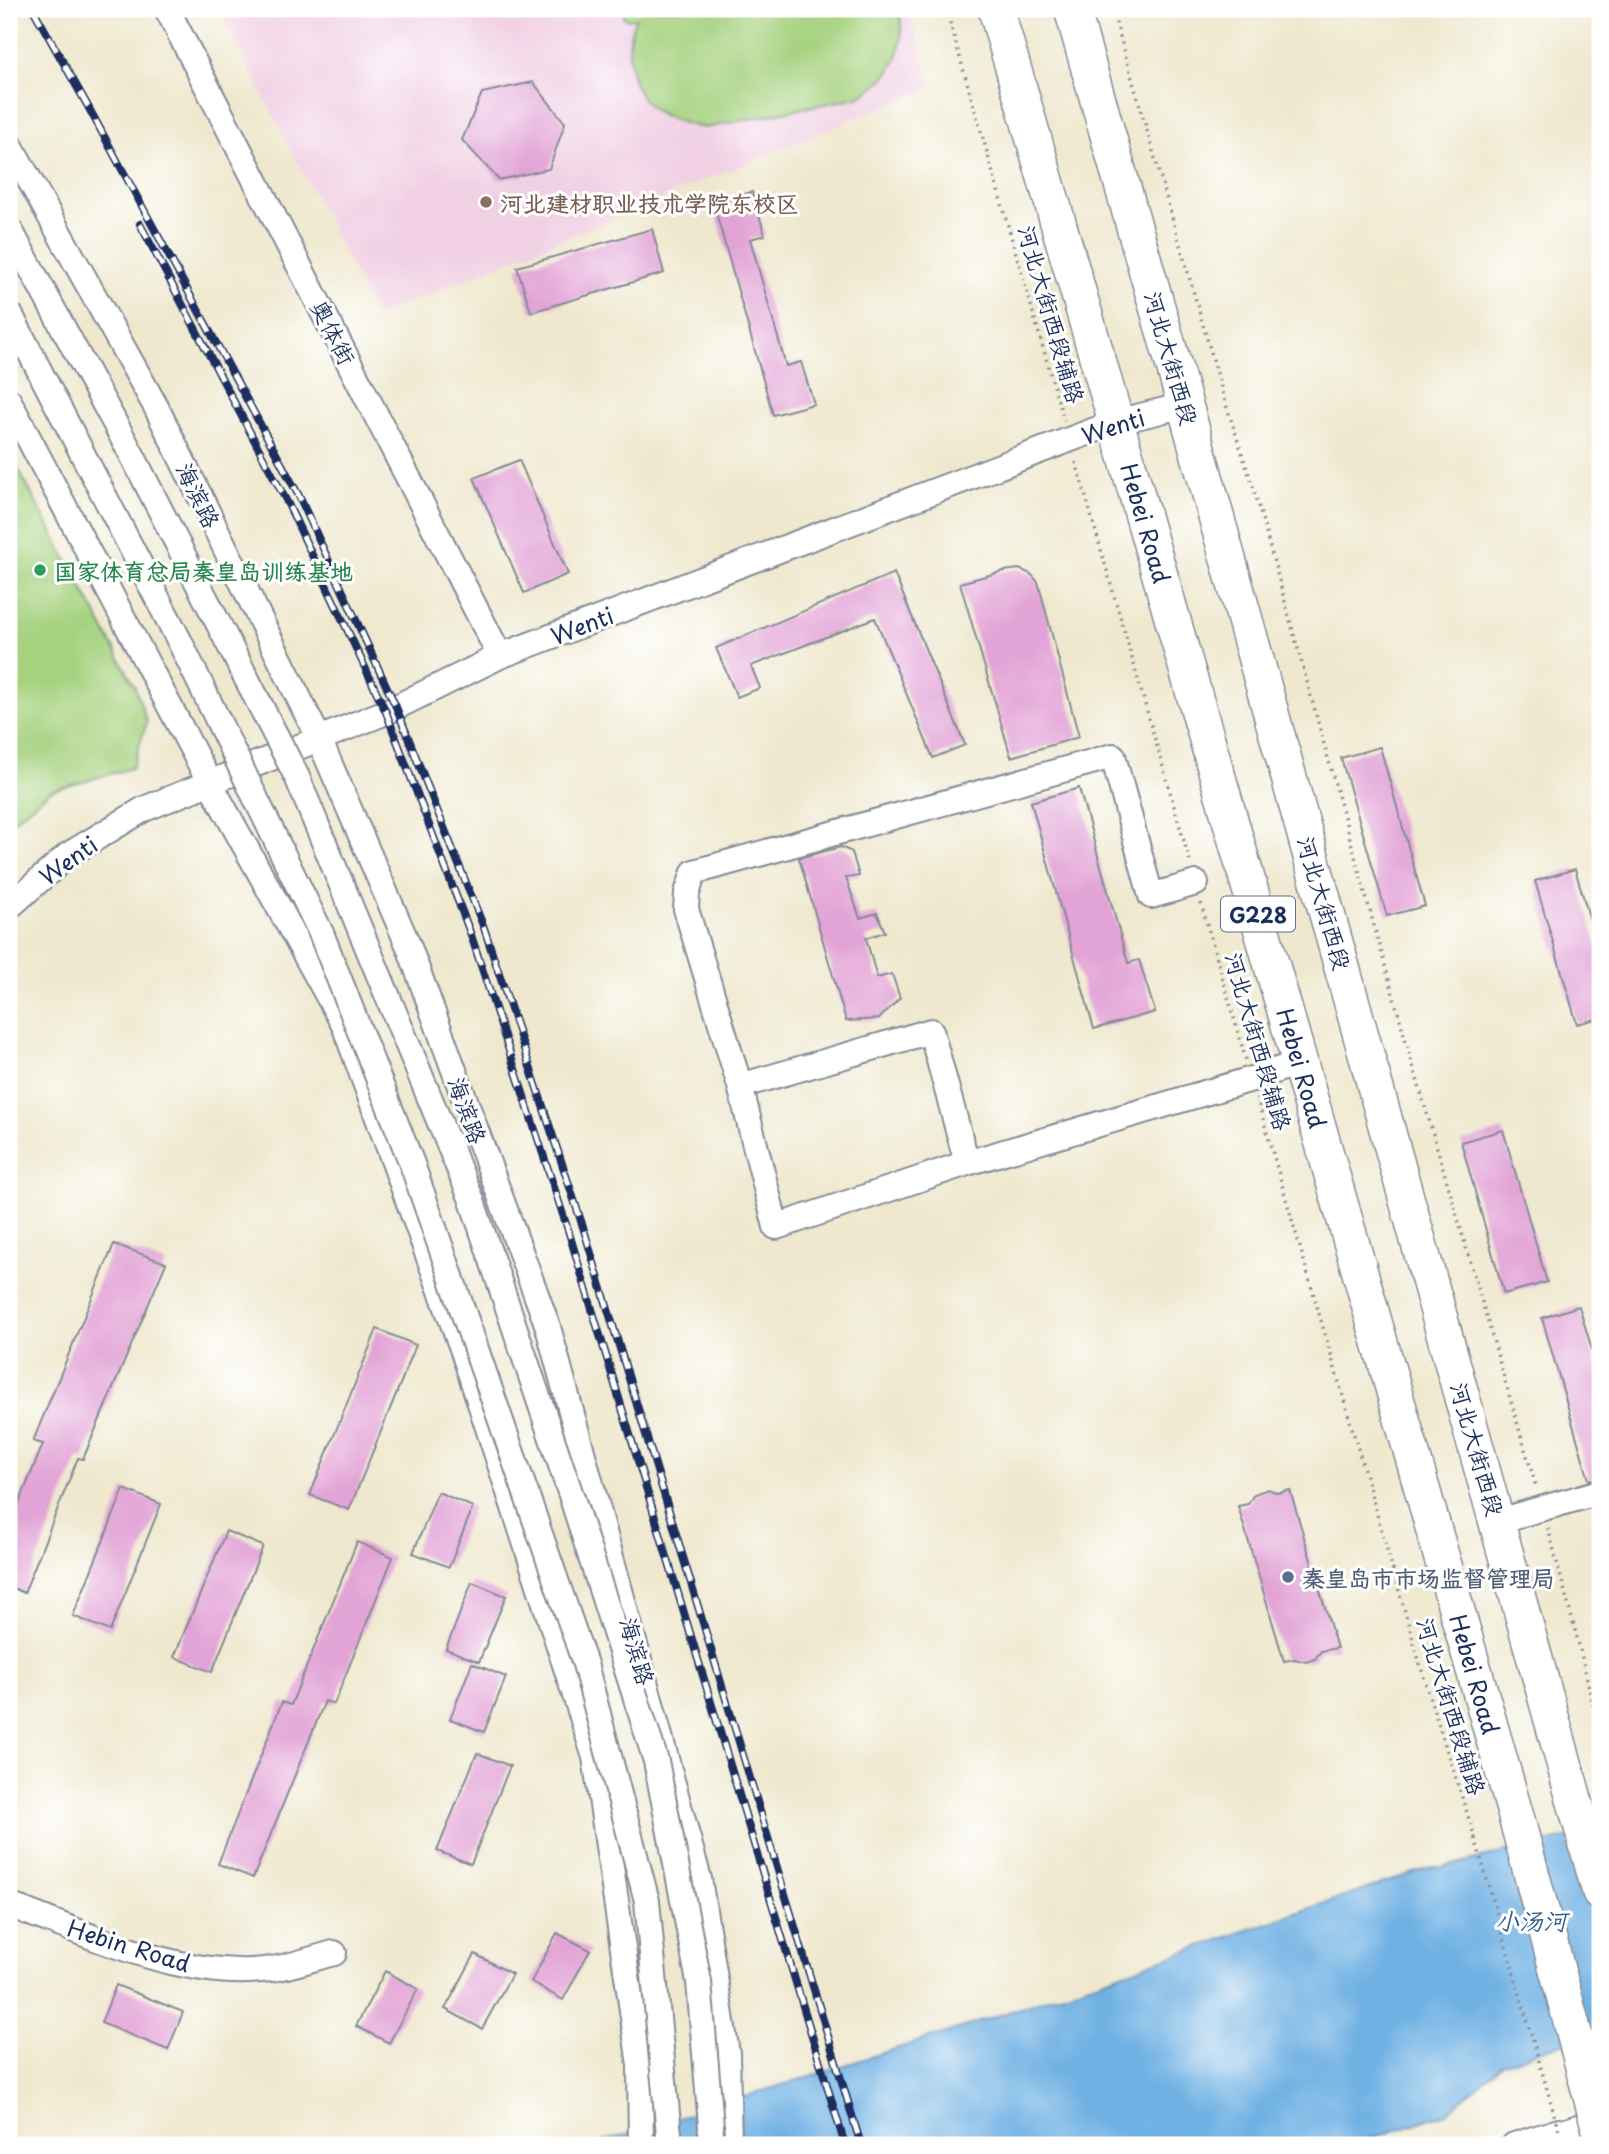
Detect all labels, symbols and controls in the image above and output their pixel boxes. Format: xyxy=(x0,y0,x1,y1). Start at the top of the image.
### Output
place label: 河北建材职业技术学院东校区 xyxy=(500,185,799,220)
marker: 河北建材职业技术学院东校区 xyxy=(478,194,494,210)
street label: 河北大街西段辅路 xyxy=(1010,221,1094,407)
street label: 河北大街西段 xyxy=(1136,287,1208,429)
street label: 奥体街 xyxy=(303,293,365,371)
street label: Wenti xyxy=(1077,399,1149,453)
street label: 海滨路 xyxy=(168,456,230,534)
street label: Hebei Road xyxy=(1112,459,1180,587)
place label: 国家体育总局秦皇岛训练基地 xyxy=(54,553,353,588)
marker: 国家体育总局秦皇岛训练基地 xyxy=(32,562,48,578)
street label: Wenti xyxy=(546,597,618,653)
street label: Wenti xyxy=(32,827,104,893)
street label: 河北大街西段 xyxy=(1289,832,1361,974)
road number: G228 xyxy=(1221,897,1295,932)
street label: 河北大街西段辅路 xyxy=(1217,948,1301,1134)
street label: Hebei Road xyxy=(1268,1004,1336,1132)
street label: 海滨路 xyxy=(440,1072,496,1148)
street label: 河北大街西段 xyxy=(1442,1378,1514,1520)
place label: 秦皇岛市市场监督管理局 xyxy=(1302,1560,1555,1595)
marker: 秦皇岛市市场监督管理局 xyxy=(1280,1569,1296,1585)
street label: Hebei Road xyxy=(1441,1610,1509,1738)
street label: 海滨路 xyxy=(612,1613,664,1689)
street label: 河北大街西段辅路 xyxy=(1408,1613,1496,1799)
water label: 小汤河 xyxy=(1495,1902,1571,1938)
street label: Hebin Road xyxy=(63,1910,195,1980)

